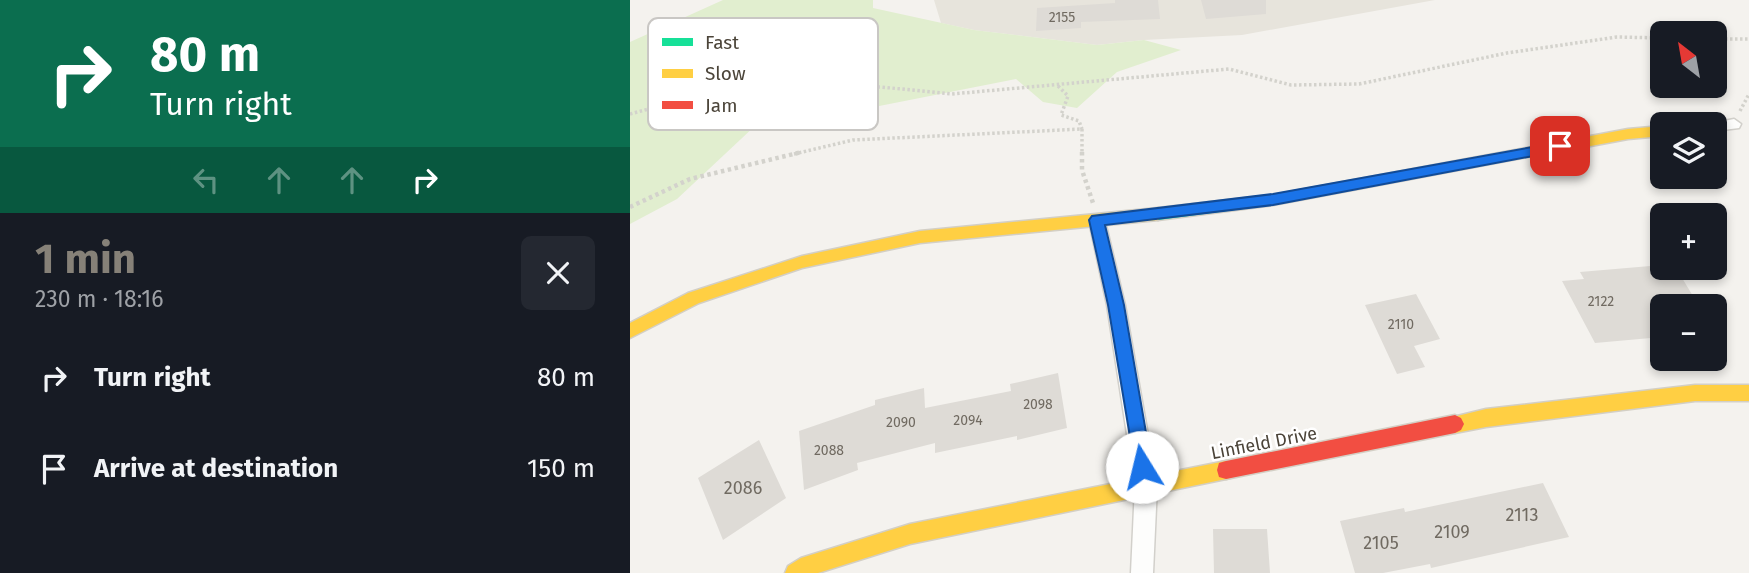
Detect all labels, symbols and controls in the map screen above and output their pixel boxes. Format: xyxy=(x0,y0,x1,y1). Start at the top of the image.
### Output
house number: 2155 xyxy=(1049,9,1075,26)
legend xyxy=(648,18,878,130)
north arrow xyxy=(1650,21,1727,98)
map controls xyxy=(1650,21,1727,371)
text: 80 m xyxy=(150,25,260,84)
icon: right xyxy=(35,28,126,119)
text: Fast xyxy=(705,31,739,54)
text: Slow xyxy=(705,62,746,85)
text: Turn right xyxy=(150,85,292,123)
text: Jam xyxy=(705,94,737,117)
button: layers xyxy=(1650,112,1727,189)
pin xyxy=(1530,116,1590,176)
icon: arrive xyxy=(1541,127,1579,165)
icon: left xyxy=(187,161,225,199)
icon: ahead xyxy=(260,161,298,199)
icon: ahead xyxy=(333,161,371,199)
icon: right xyxy=(406,161,444,199)
button: + xyxy=(1650,203,1727,280)
text: 1 min xyxy=(35,234,136,284)
button: close xyxy=(521,236,595,310)
text: 230 m · 18:16 xyxy=(35,285,164,313)
house number: 2122 xyxy=(1588,293,1614,310)
button: − xyxy=(1650,294,1727,371)
house number: 2110 xyxy=(1388,316,1414,333)
icon: right xyxy=(35,359,73,397)
text: Turn right xyxy=(94,362,211,393)
text: 80 m xyxy=(537,362,595,393)
house number: 2098 xyxy=(1023,396,1053,413)
house number: 2094 xyxy=(953,412,983,429)
house number: 2090 xyxy=(886,414,916,431)
street label: Linfield Drive xyxy=(1209,422,1319,464)
position arrow xyxy=(1105,430,1179,504)
house number: 2088 xyxy=(814,442,844,459)
icon: arrive xyxy=(35,450,73,488)
text: Arrive at destination xyxy=(94,453,338,484)
text: 150 m xyxy=(527,453,595,484)
house number: 2086 xyxy=(724,477,762,499)
house number: 2113 xyxy=(1506,504,1538,526)
house number: 2109 xyxy=(1434,521,1470,543)
house number: 2105 xyxy=(1363,532,1399,554)

